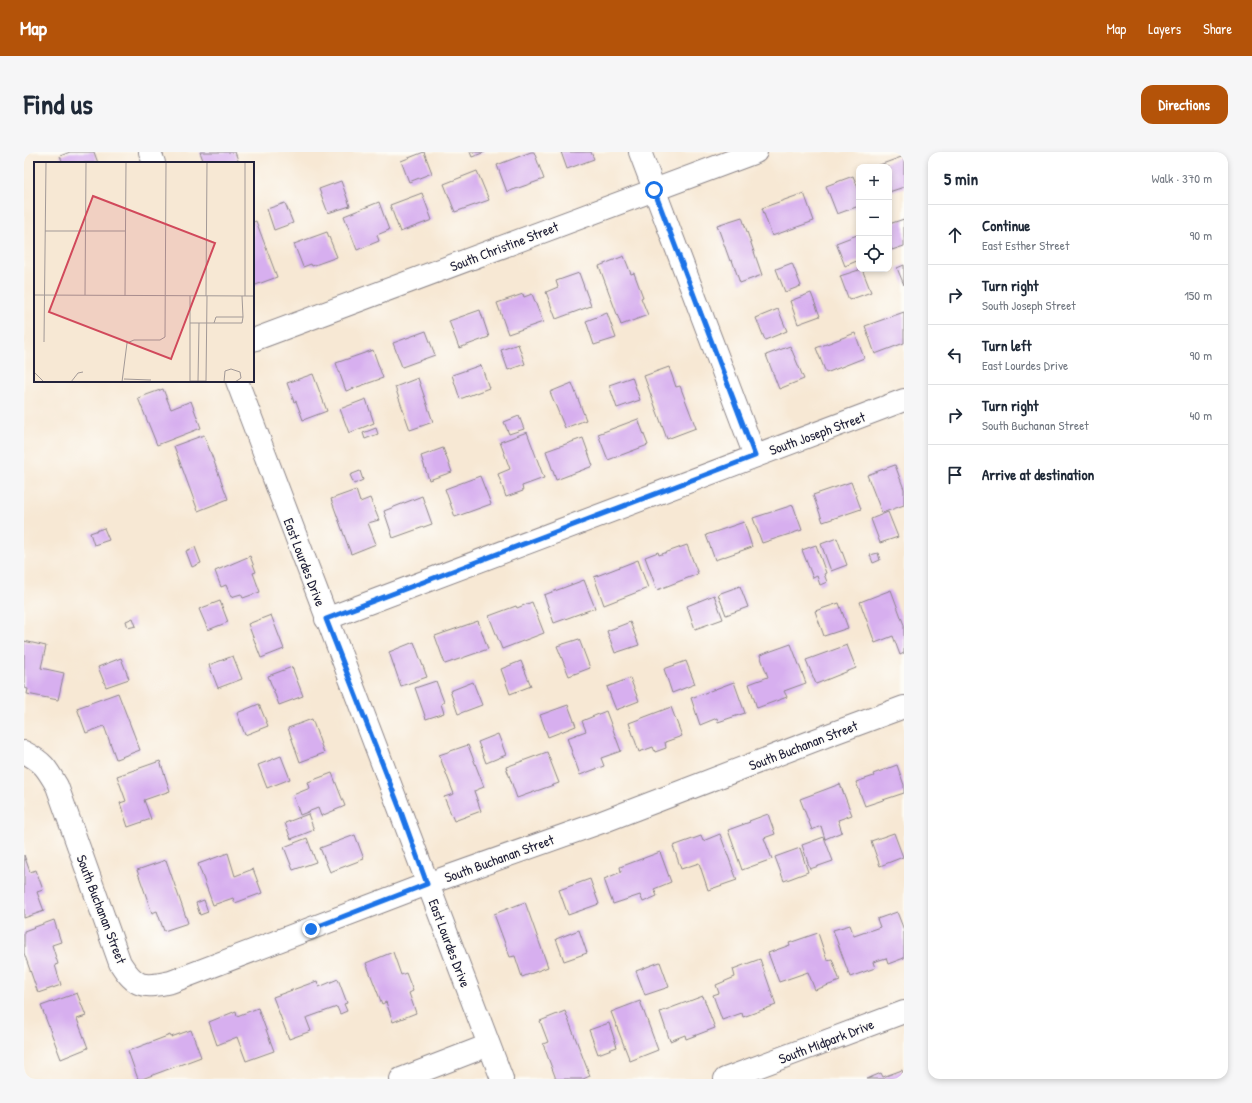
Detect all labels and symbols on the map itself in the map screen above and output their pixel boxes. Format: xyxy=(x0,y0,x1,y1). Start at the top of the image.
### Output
inset map xyxy=(34,162,254,382)
route start xyxy=(645,181,663,199)
street label: South Christine Street xyxy=(447,217,561,275)
street label: South Joseph Street xyxy=(766,407,868,460)
street label: East Lourdes Drive xyxy=(279,515,331,609)
street label: South Buchanan Street xyxy=(746,715,860,774)
street label: South Buchanan Street xyxy=(442,829,556,887)
street label: South Buchanan Street xyxy=(73,852,132,966)
street label: East Lourdes Drive xyxy=(424,896,476,990)
route end xyxy=(302,920,320,938)
street label: South Midpark Drive xyxy=(776,1014,877,1069)

